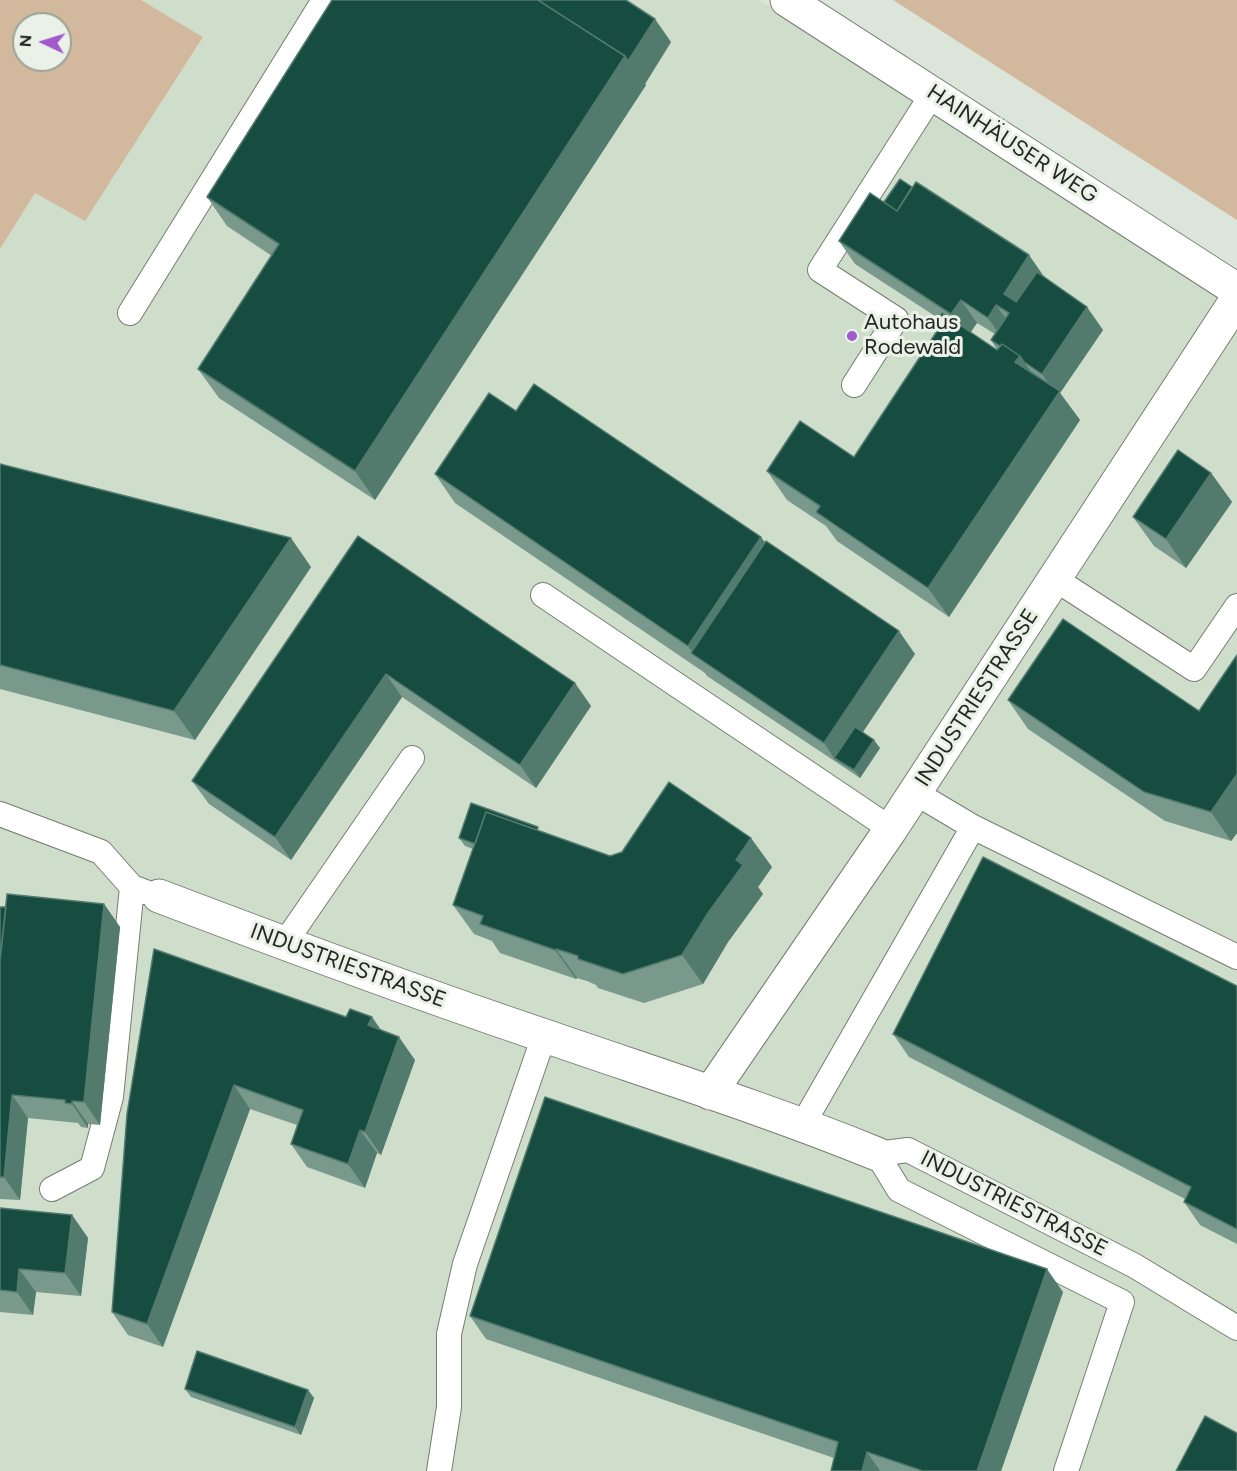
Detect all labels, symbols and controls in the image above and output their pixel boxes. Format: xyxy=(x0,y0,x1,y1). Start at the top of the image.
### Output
north arrow xyxy=(12,12,72,72)
text: N xyxy=(16,34,35,48)
street label: HAINHÄUSER WEG xyxy=(922,79,1102,209)
place label: Autohaus Rodewald xyxy=(864,310,961,362)
marker: Autohaus Rodewald xyxy=(845,329,859,343)
street label: INDUSTRIESTRASSE xyxy=(910,604,1044,792)
street label: INDUSTRIESTRASSE xyxy=(246,918,450,1014)
street label: INDUSTRIESTRASSE xyxy=(916,1145,1112,1263)

